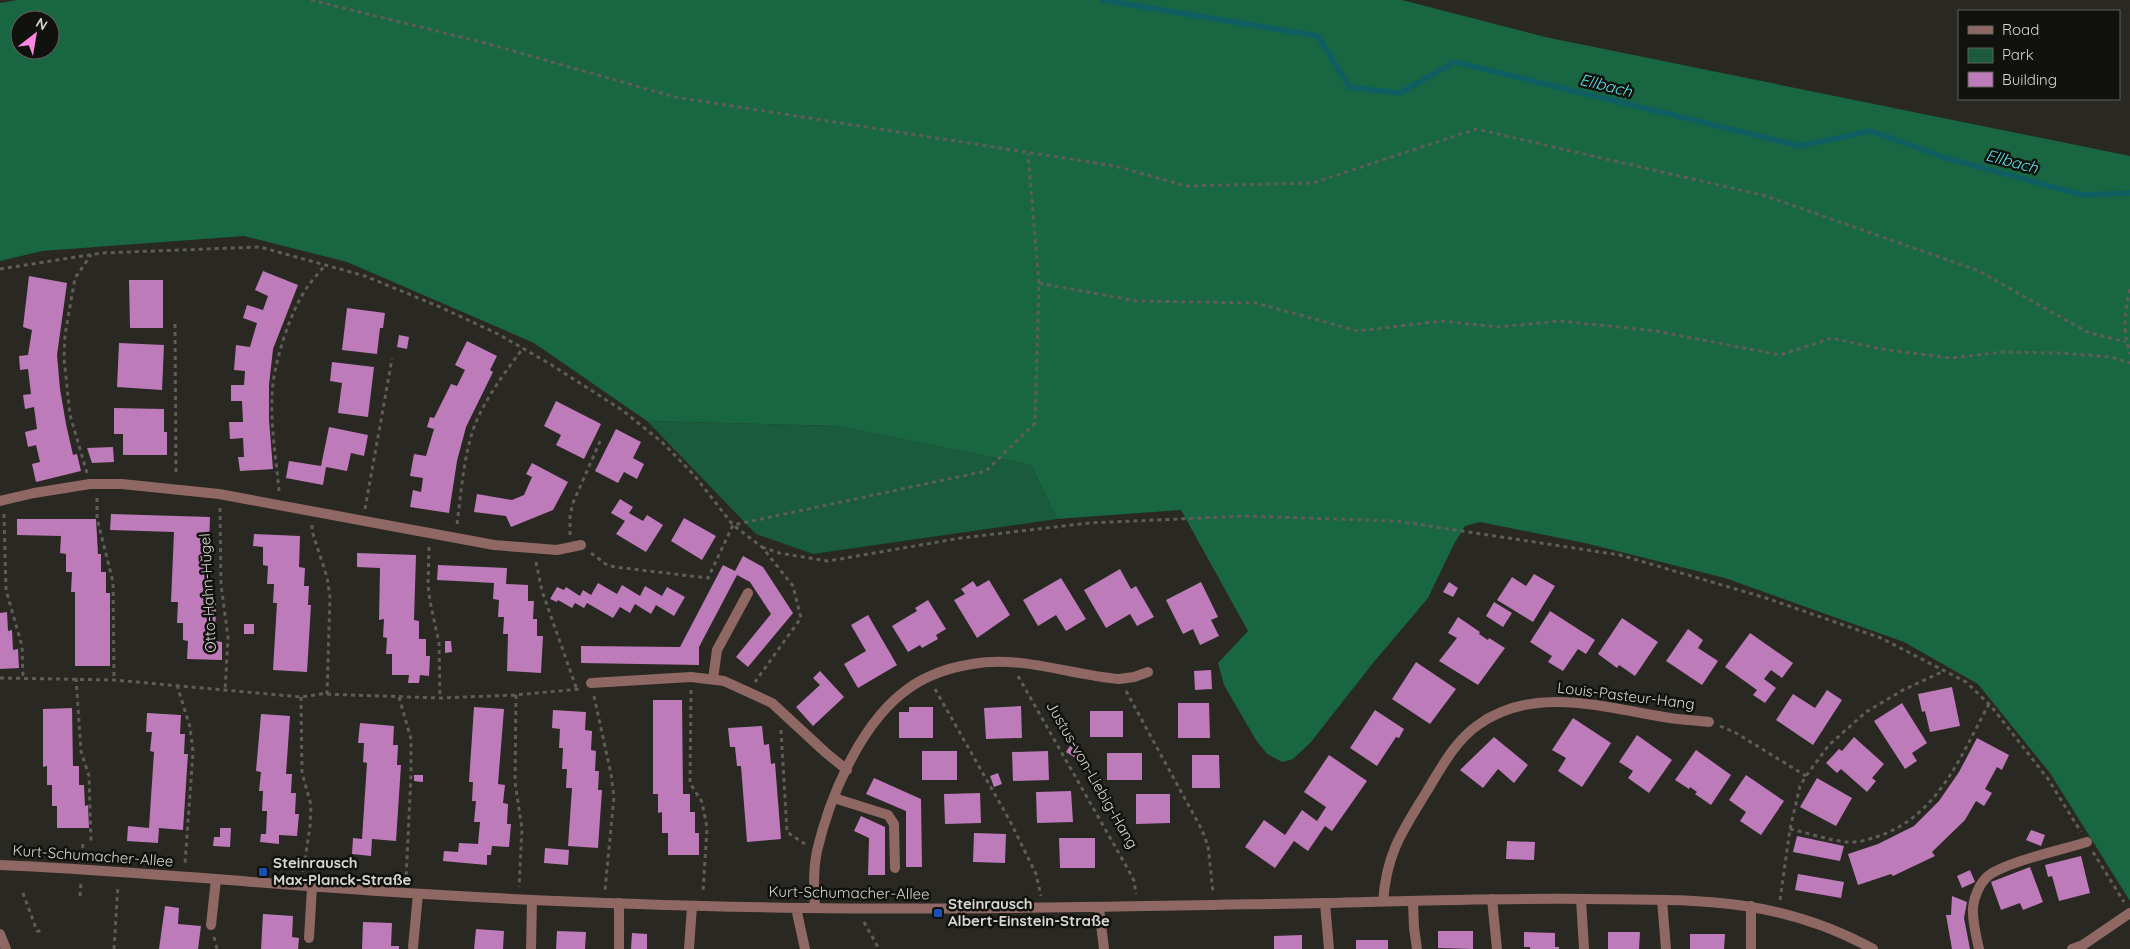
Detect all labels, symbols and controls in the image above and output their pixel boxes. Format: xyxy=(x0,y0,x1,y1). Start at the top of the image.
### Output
north arrow xyxy=(10,10,60,60)
legend xyxy=(1958,10,2120,100)
text: N xyxy=(33,13,51,34)
text: Road xyxy=(2002,20,2039,39)
text: Park xyxy=(2002,45,2034,64)
water label: Ellbach xyxy=(1578,69,1635,101)
text: Building xyxy=(2002,70,2057,89)
water label: Ellbach xyxy=(1984,144,2041,178)
street label: Otto-Hahn-Hügel xyxy=(195,533,220,653)
street label: Louis-Pasteur-Hang xyxy=(1556,678,1696,713)
street label: Justus-von-Liebig-Hang xyxy=(1042,698,1142,852)
street label: Kurt-Schumacher-Allee xyxy=(12,840,174,871)
place label: Steinrausch Max-Planck-Straße xyxy=(273,853,412,889)
marker: Steinrausch Max-Planck-Straße xyxy=(257,866,269,878)
street label: Kurt-Schumacher-Allee xyxy=(768,882,930,903)
place label: Steinrausch Albert-Einstein-Straße xyxy=(948,894,1110,930)
marker: Steinrausch Albert-Einstein-Straße xyxy=(932,907,944,919)

